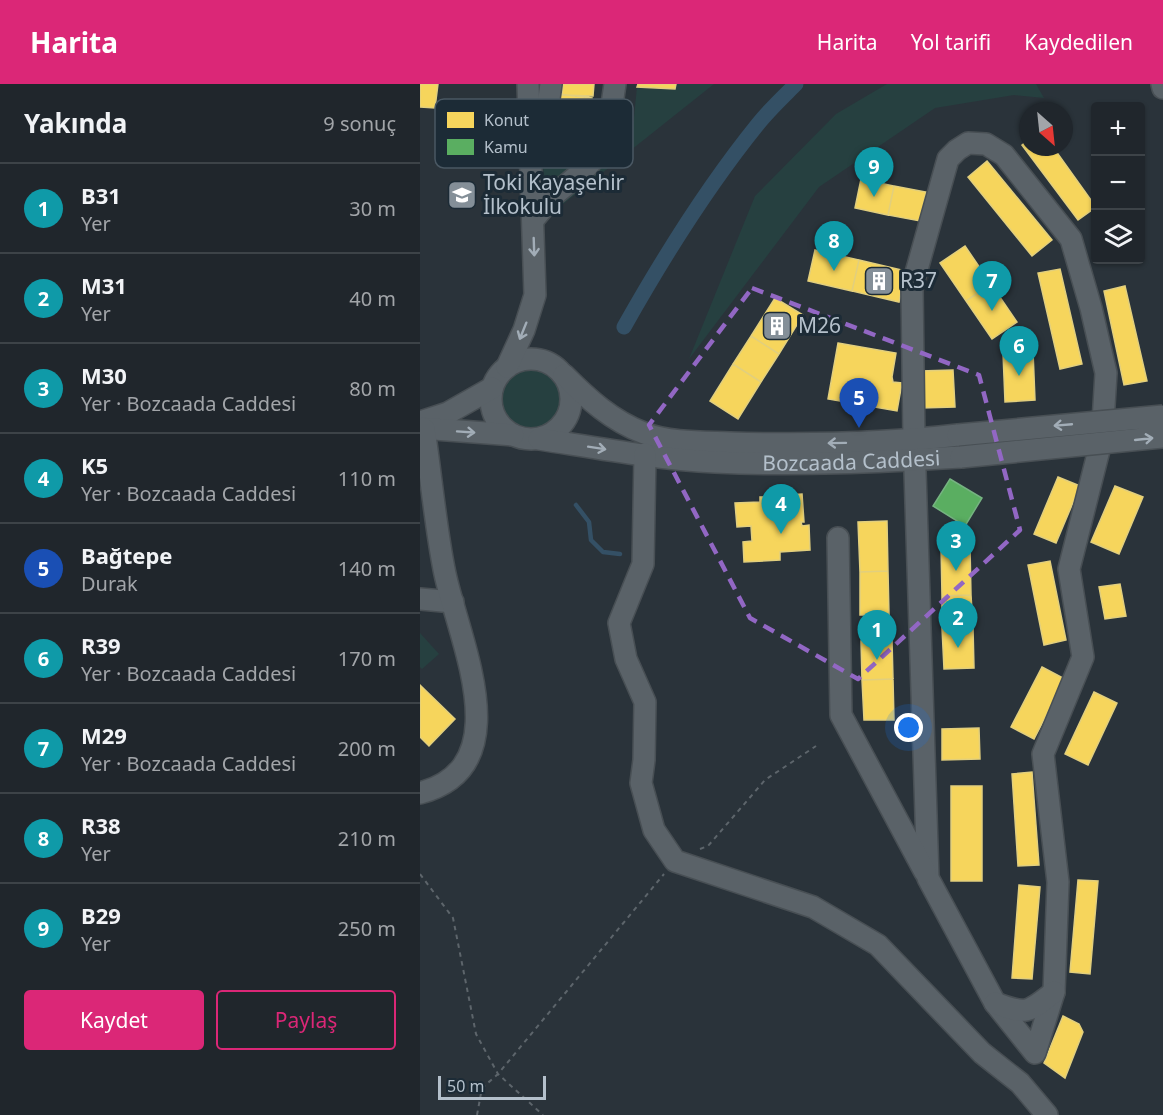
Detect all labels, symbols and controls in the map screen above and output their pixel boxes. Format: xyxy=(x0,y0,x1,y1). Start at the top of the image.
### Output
text: Harita xyxy=(30,23,118,61)
text: Harita xyxy=(817,28,878,56)
text: Yol tarifi xyxy=(911,28,991,56)
text: Kaydedilen xyxy=(1024,28,1133,56)
legend xyxy=(435,99,633,168)
north arrow xyxy=(1019,102,1073,156)
map controls xyxy=(1091,102,1145,264)
button: + xyxy=(1091,102,1145,156)
text: Yakında xyxy=(24,105,127,141)
text: Konut xyxy=(484,109,529,131)
text: 9 sonuç xyxy=(323,110,396,137)
text: Kamu xyxy=(484,136,528,158)
pin: 9 xyxy=(854,147,894,197)
button: − xyxy=(1091,156,1145,210)
place label: Toki Kayaşehir İlkokulu xyxy=(483,168,625,220)
school or university icon: Toki Kayaşehir İlkokulu xyxy=(446,179,478,211)
text: B31 xyxy=(81,180,121,210)
text: 1 xyxy=(38,195,49,222)
text: 30 m xyxy=(349,195,396,222)
text: Yer xyxy=(81,210,111,237)
button: layers xyxy=(1091,210,1145,264)
pin: 8 xyxy=(814,222,854,271)
one-way arrow xyxy=(528,237,540,257)
pin: 7 xyxy=(972,262,1012,311)
building icon: R37 xyxy=(863,265,895,297)
place label: R37 xyxy=(900,266,937,294)
text: M31 xyxy=(81,270,127,300)
text: 2 xyxy=(38,285,49,312)
text: 40 m xyxy=(349,285,396,312)
text: Yer xyxy=(81,300,111,327)
building icon: M26 xyxy=(761,310,793,342)
place label: M26 xyxy=(798,311,841,339)
one-way arrow xyxy=(516,322,527,340)
pin: 6 xyxy=(1000,326,1038,376)
text: M30 xyxy=(81,360,127,390)
text: 3 xyxy=(38,375,49,402)
text: 80 m xyxy=(349,375,396,402)
pin: 5 xyxy=(840,378,878,428)
text: Yer · Bozcaada Caddesi xyxy=(81,390,296,417)
one-way arrow xyxy=(1053,420,1073,431)
one-way arrow xyxy=(456,426,476,437)
one-way arrow xyxy=(1134,433,1154,444)
one-way arrow xyxy=(827,437,847,449)
one-way arrow xyxy=(587,442,606,453)
street label: Bozcaada Caddesi xyxy=(762,443,941,477)
text: K5 xyxy=(81,450,108,480)
text: 4 xyxy=(38,465,49,492)
text: 110 m xyxy=(338,465,396,492)
text: Yer · Bozcaada Caddesi xyxy=(81,480,296,507)
pin: 4 xyxy=(762,484,800,534)
pin: 3 xyxy=(936,522,976,571)
text: Bağtepe xyxy=(81,540,172,570)
text: 5 xyxy=(38,555,49,582)
text: 140 m xyxy=(338,555,396,582)
text: Durak xyxy=(81,570,138,597)
pin: 2 xyxy=(938,598,978,648)
pin: 1 xyxy=(858,610,896,660)
text: R39 xyxy=(81,630,121,660)
text: 6 xyxy=(38,645,49,672)
text: 170 m xyxy=(338,645,396,672)
text: Yer · Bozcaada Caddesi xyxy=(81,660,296,687)
your location xyxy=(894,713,923,742)
text: M29 xyxy=(81,720,127,750)
text: 7 xyxy=(38,735,49,762)
text: 200 m xyxy=(338,735,396,762)
text: Yer · Bozcaada Caddesi xyxy=(81,750,296,777)
text: R38 xyxy=(81,810,121,840)
text: 8 xyxy=(38,825,49,852)
text: 210 m xyxy=(338,825,396,852)
text: Yer xyxy=(81,840,111,867)
text: B29 xyxy=(81,900,121,930)
text: 9 xyxy=(38,915,49,942)
text: 250 m xyxy=(338,915,396,942)
text: Yer xyxy=(81,930,111,957)
button: Kaydet xyxy=(24,990,204,1050)
button: Paylaş xyxy=(216,990,396,1050)
scale bar xyxy=(438,1073,546,1100)
text: 50 m xyxy=(447,1075,484,1097)

